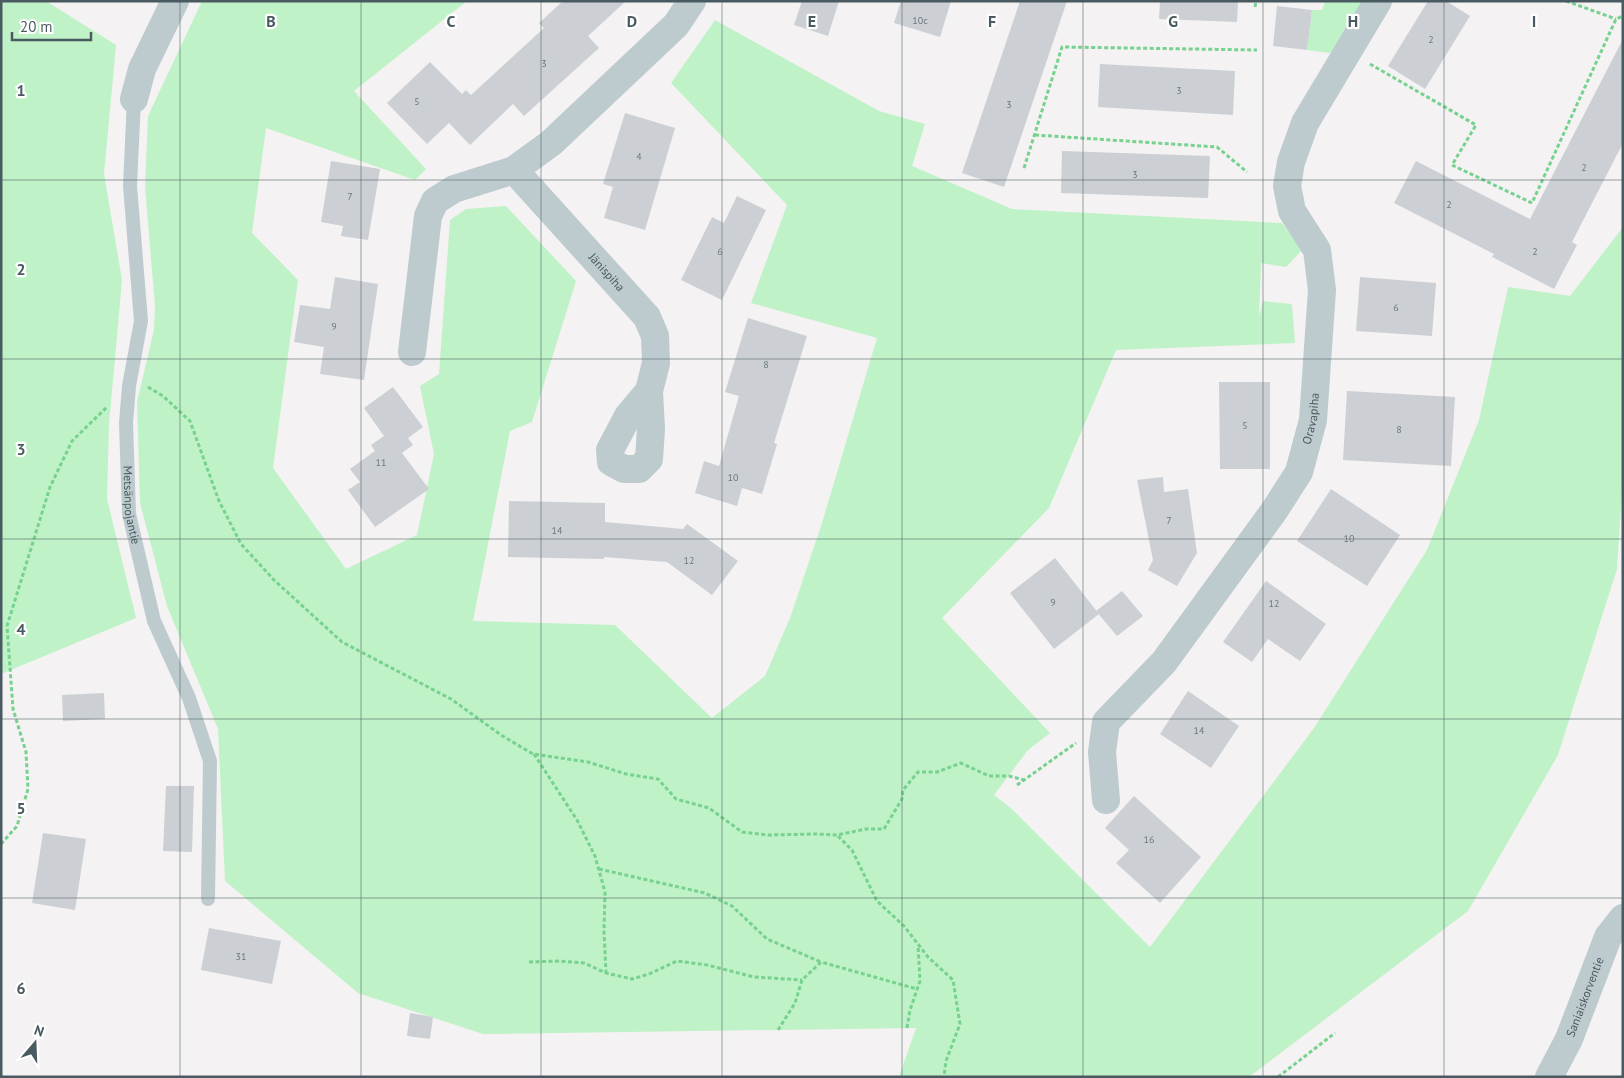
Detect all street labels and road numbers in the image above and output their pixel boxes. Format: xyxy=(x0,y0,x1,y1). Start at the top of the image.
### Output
street label: Jänispiha xyxy=(585,249,628,294)
street label: Oravapiha xyxy=(1299,392,1322,446)
street label: Metsänpojantie xyxy=(120,465,144,546)
street label: Saniaiskorventie xyxy=(1563,955,1607,1039)

